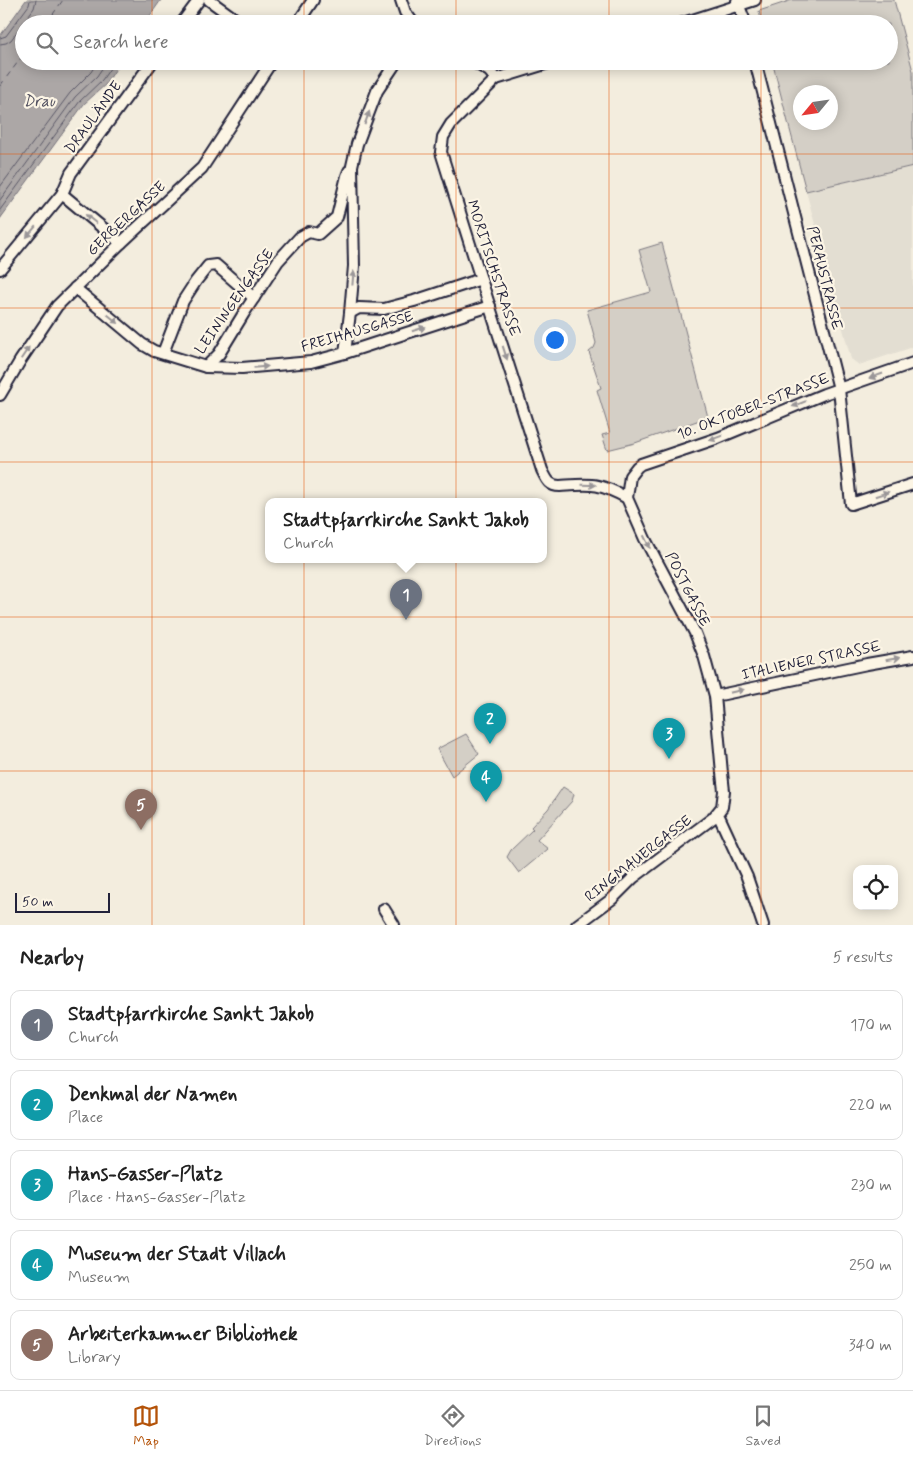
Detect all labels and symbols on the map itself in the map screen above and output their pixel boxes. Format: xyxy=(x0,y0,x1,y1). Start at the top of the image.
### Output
street label: DRAULÄNDE xyxy=(61,77,127,158)
north arrow xyxy=(793,85,838,130)
water label: Drau xyxy=(23,91,56,112)
one-way arrow xyxy=(363,111,371,125)
street label: GERBERGASSE xyxy=(83,177,171,261)
street label: MORITSCHSTRASSE xyxy=(462,198,525,339)
one-way arrow xyxy=(85,213,98,224)
street label: PERAUSTRASSE xyxy=(801,224,847,333)
one-way arrow xyxy=(25,225,36,238)
street label: LEININGENGASSE xyxy=(191,245,279,358)
one-way arrow xyxy=(349,270,357,286)
street label: FREIHAUSGASSE xyxy=(299,306,416,358)
one-way arrow xyxy=(106,313,119,324)
one-way arrow xyxy=(411,325,426,333)
your location xyxy=(542,327,568,353)
one-way arrow xyxy=(502,345,509,360)
one-way arrow xyxy=(20,347,30,360)
one-way arrow xyxy=(254,362,270,370)
street label: 10. OKTOBER-STRASSE xyxy=(674,369,833,445)
one-way arrow xyxy=(868,373,883,380)
one-way arrow xyxy=(792,401,807,408)
one-way arrow xyxy=(708,435,723,442)
one-way arrow xyxy=(581,481,597,489)
one-way arrow xyxy=(875,490,890,498)
one-way arrow xyxy=(643,535,651,550)
street label: POSTGASSE xyxy=(660,549,715,630)
pin: 1 xyxy=(390,579,422,620)
street label: ITALIENER STRASSE xyxy=(740,636,883,685)
one-way arrow xyxy=(885,655,901,663)
one-way arrow xyxy=(730,687,745,695)
pin: 2 xyxy=(474,703,506,744)
pin: 3 xyxy=(653,718,685,759)
pin: 4 xyxy=(470,761,502,802)
pin: 5 xyxy=(125,789,157,830)
street label: RINGMAUERGASSE xyxy=(581,810,697,907)
scale bar xyxy=(15,890,110,913)

